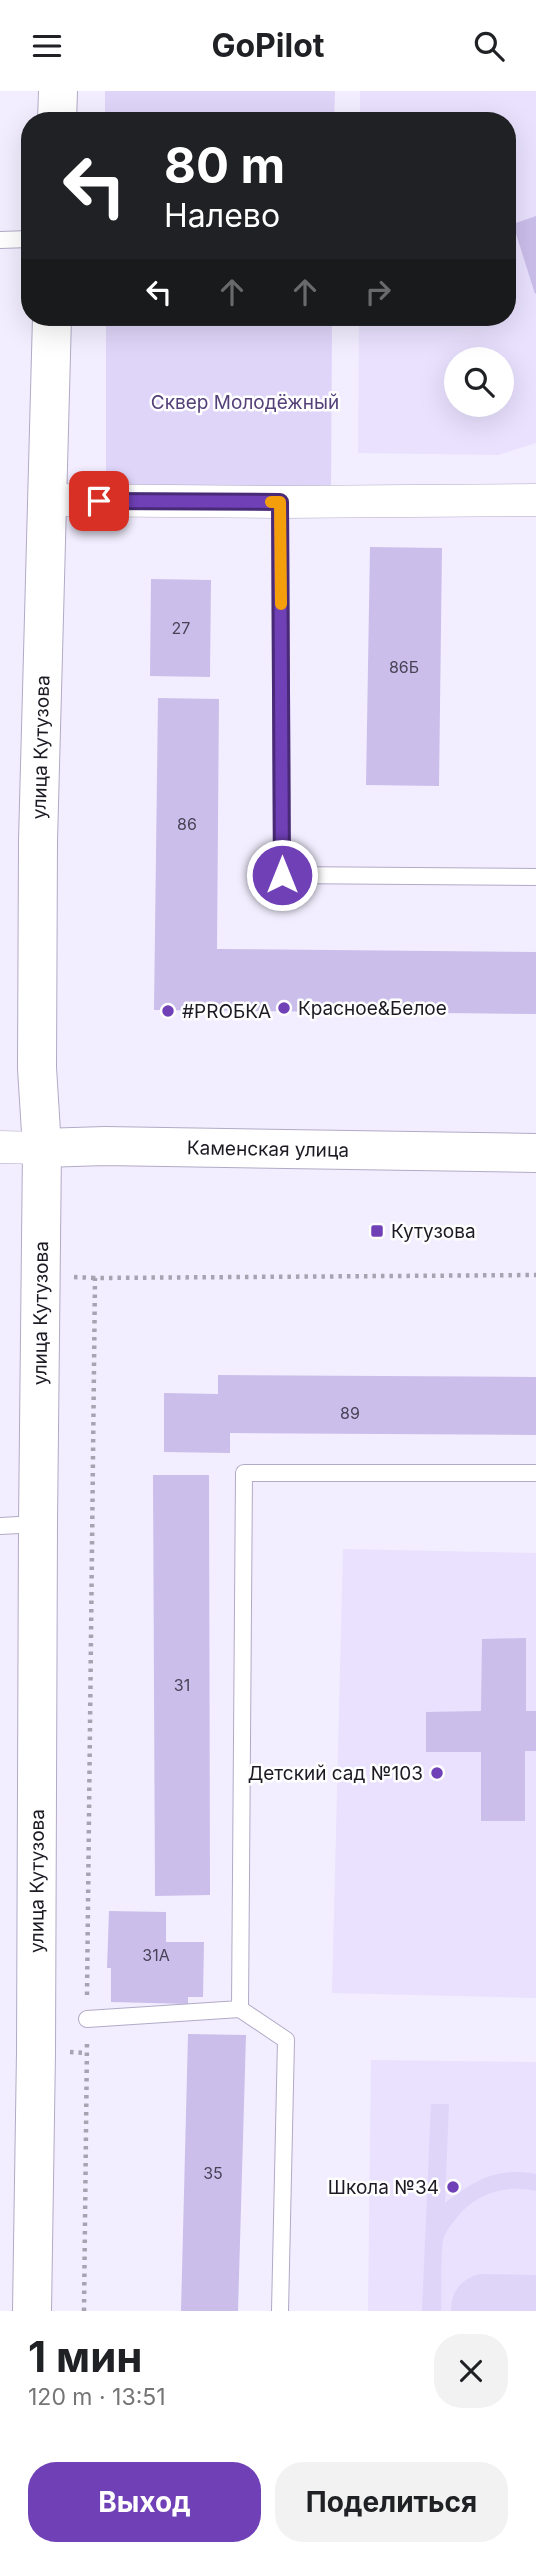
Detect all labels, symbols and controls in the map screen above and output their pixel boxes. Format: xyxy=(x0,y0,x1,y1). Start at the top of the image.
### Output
text: GoPilot xyxy=(211,26,325,65)
icon: menu xyxy=(28,27,66,65)
icon: search xyxy=(470,27,508,65)
text: 80 m xyxy=(164,136,285,195)
icon: left xyxy=(49,140,140,231)
text: Налево xyxy=(164,196,280,235)
icon: left xyxy=(140,273,178,311)
icon: ahead xyxy=(213,273,251,311)
icon: ahead xyxy=(286,273,324,311)
icon: right xyxy=(359,273,397,311)
map controls xyxy=(444,347,514,417)
button: search xyxy=(444,347,514,417)
park label: Сквер Молодёжный xyxy=(151,391,339,414)
pin xyxy=(69,471,129,531)
icon: arrive xyxy=(80,482,118,520)
house number: 27 xyxy=(172,618,190,638)
house number: 86Б xyxy=(389,657,419,677)
street label: улица Кутузова xyxy=(28,675,54,820)
house number: 86 xyxy=(177,814,197,834)
position arrow xyxy=(245,838,319,912)
place label: Красное&Белое xyxy=(298,997,447,1020)
place label: #PROБКА xyxy=(182,1000,271,1023)
marker: Красное&Белое xyxy=(276,1000,292,1016)
marker: #PROБКА xyxy=(160,1003,176,1019)
street label: Каменская улица xyxy=(187,1136,349,1162)
place label: Кутузова xyxy=(391,1220,476,1243)
marker: Кутузова xyxy=(369,1223,385,1239)
street label: улица Кутузова xyxy=(28,1241,53,1385)
house number: 89 xyxy=(340,1403,360,1423)
house number: 31 xyxy=(174,1675,190,1695)
place label: Детский сад №103 xyxy=(248,1762,423,1785)
marker: Детский сад №103 xyxy=(429,1765,445,1781)
street label: улица Кутузова xyxy=(25,1809,49,1953)
house number: 31А xyxy=(142,1945,170,1965)
house number: 35 xyxy=(203,2163,223,2183)
place label: Школа №34 xyxy=(328,2176,439,2199)
marker: Школа №34 xyxy=(445,2179,461,2195)
text: 1 мин xyxy=(28,2331,142,2382)
button: close xyxy=(434,2334,508,2408)
text: 120 m · 13:51 xyxy=(28,2383,166,2411)
button: Выход xyxy=(28,2462,261,2542)
button: Поделиться xyxy=(275,2462,508,2542)

